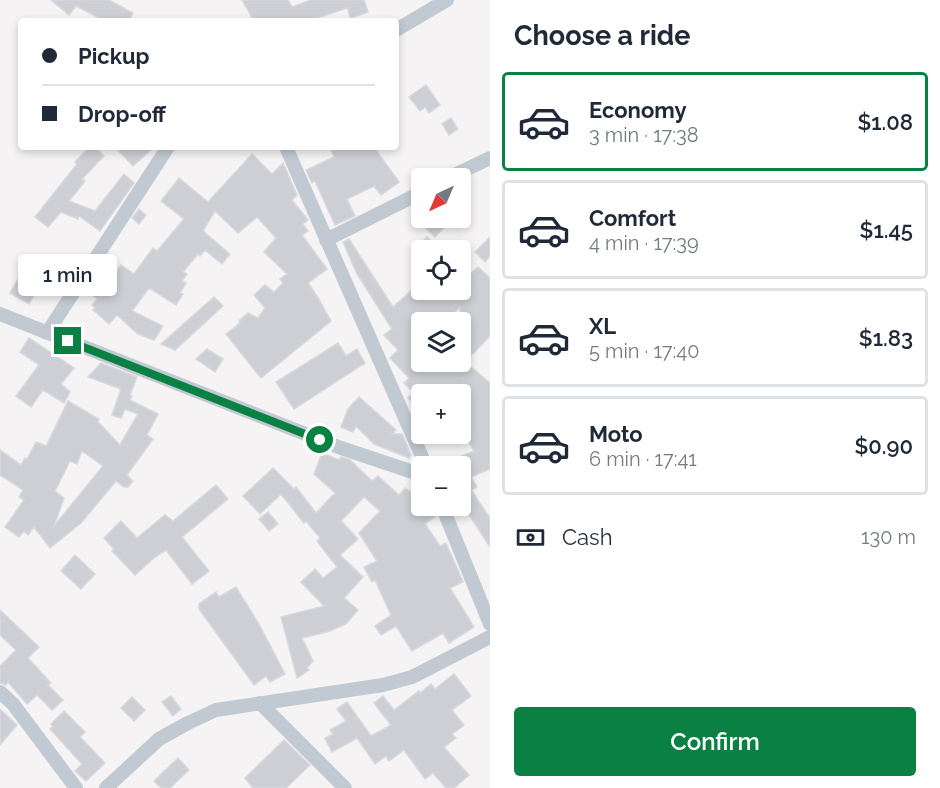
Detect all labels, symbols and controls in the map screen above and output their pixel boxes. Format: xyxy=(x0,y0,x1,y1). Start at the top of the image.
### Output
text: Choose a ride xyxy=(514,20,690,51)
text: Pickup xyxy=(78,43,150,69)
icon: car xyxy=(517,95,571,149)
text: Economy xyxy=(589,97,687,123)
text: Drop-off xyxy=(78,101,166,127)
text: $1.08 xyxy=(857,109,913,135)
text: 3 min · 17:38 xyxy=(589,123,699,147)
north arrow xyxy=(411,168,471,228)
map controls xyxy=(411,168,471,516)
icon: car xyxy=(517,203,571,257)
text: Comfort xyxy=(589,205,676,231)
text: $1.45 xyxy=(860,217,913,243)
text: 4 min · 17:39 xyxy=(589,231,699,255)
button: locate xyxy=(411,240,471,300)
callout: 1 min xyxy=(19,254,118,296)
text: 1 min xyxy=(43,263,92,287)
icon: car xyxy=(517,311,571,365)
button: layers xyxy=(411,312,471,372)
text: XL xyxy=(589,313,616,339)
text: $1.83 xyxy=(859,325,913,351)
route end xyxy=(54,327,81,354)
text: 5 min · 17:40 xyxy=(589,339,699,363)
button: + xyxy=(411,384,471,444)
icon: car xyxy=(517,419,571,473)
text: Moto xyxy=(589,421,643,447)
route start xyxy=(306,426,333,453)
text: $0.90 xyxy=(855,433,913,459)
text: 6 min · 17:41 xyxy=(589,447,697,471)
button: − xyxy=(411,456,471,516)
icon: cash xyxy=(514,521,547,554)
text: Cash xyxy=(562,524,613,550)
text: 130 m xyxy=(861,525,916,549)
button: Confirm xyxy=(514,707,916,776)

